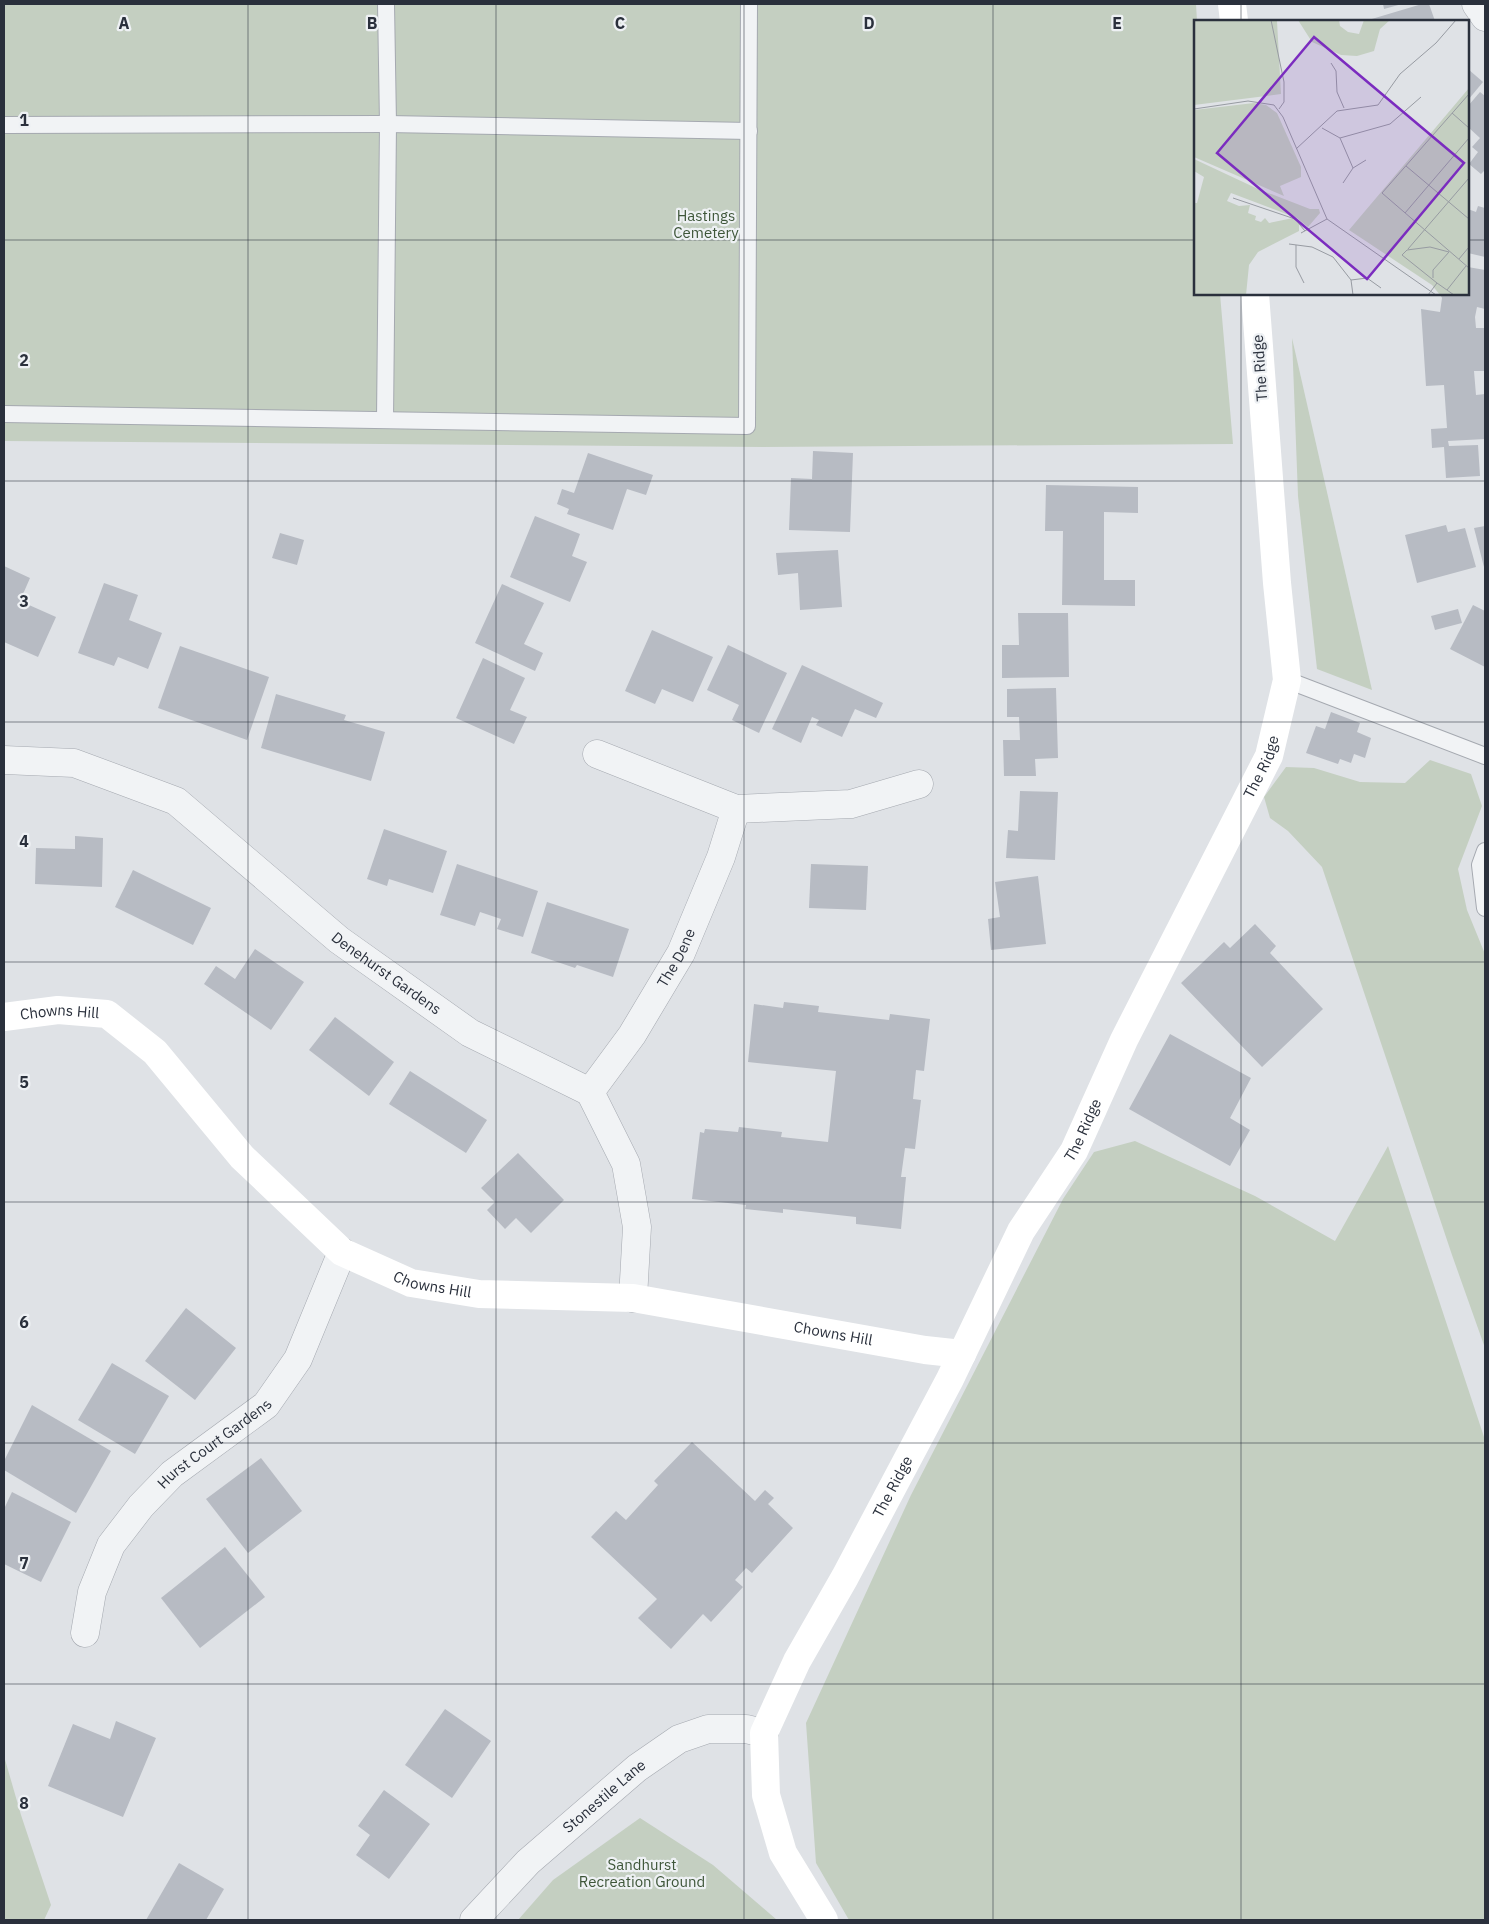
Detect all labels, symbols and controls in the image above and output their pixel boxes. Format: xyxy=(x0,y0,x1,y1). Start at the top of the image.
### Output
text: A xyxy=(119,13,130,33)
text: B xyxy=(367,13,378,33)
text: C xyxy=(615,13,625,33)
text: D xyxy=(863,13,875,33)
text: E xyxy=(1112,13,1122,33)
inset map xyxy=(1194,20,1469,295)
text: 1 xyxy=(19,110,29,130)
park label: Hastings Cemetery xyxy=(673,206,739,242)
street label: The Ridge xyxy=(1248,334,1271,402)
text: 2 xyxy=(19,350,29,370)
text: 3 xyxy=(19,591,29,611)
street label: The Ridge xyxy=(1239,734,1283,801)
text: 4 xyxy=(19,831,29,851)
street label: The Dene xyxy=(653,925,699,991)
street label: Denehurst Gardens xyxy=(328,928,445,1019)
street label: Chowns Hill xyxy=(19,1000,100,1024)
text: 5 xyxy=(19,1072,29,1092)
street label: The Ridge xyxy=(1060,1096,1105,1165)
street label: Chowns Hill xyxy=(390,1266,473,1302)
text: 6 xyxy=(19,1312,29,1332)
street label: Chowns Hill xyxy=(792,1317,874,1349)
street label: Hurst Court Gardens xyxy=(153,1396,276,1493)
street label: The Ridge xyxy=(868,1453,916,1521)
text: 7 xyxy=(19,1553,29,1573)
street label: Stonestile Lane xyxy=(559,1755,649,1837)
text: 8 xyxy=(19,1793,29,1813)
park label: Sandhurst Recreation Ground xyxy=(579,1855,705,1891)

